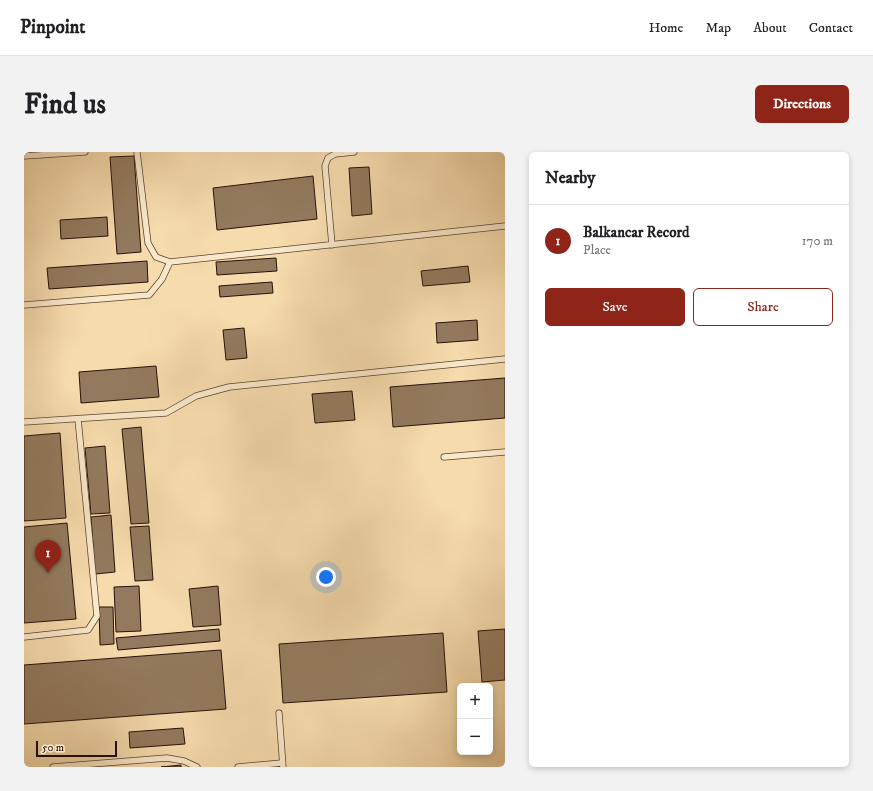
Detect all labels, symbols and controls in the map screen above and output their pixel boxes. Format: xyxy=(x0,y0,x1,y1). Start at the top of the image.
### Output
text: Pinpoint xyxy=(20,16,85,39)
text: Home xyxy=(649,19,683,37)
text: Map xyxy=(705,19,731,37)
text: About xyxy=(753,19,787,37)
text: Contact xyxy=(809,19,853,37)
button: Directions xyxy=(755,85,849,123)
text: Find us xyxy=(24,87,106,122)
text: Nearby xyxy=(545,167,595,189)
text: Balkancar Record xyxy=(583,223,689,242)
text: 1 xyxy=(556,233,560,249)
text: 170 m xyxy=(802,233,833,249)
text: Place xyxy=(583,242,611,258)
button: Save xyxy=(545,288,685,326)
button: Share xyxy=(693,288,833,326)
pin: 1 xyxy=(35,540,61,573)
your location xyxy=(316,567,336,587)
map controls xyxy=(457,683,493,755)
button: + xyxy=(457,683,493,719)
button: − xyxy=(457,719,493,755)
scale bar xyxy=(36,739,117,758)
text: 50 m xyxy=(42,741,64,755)

